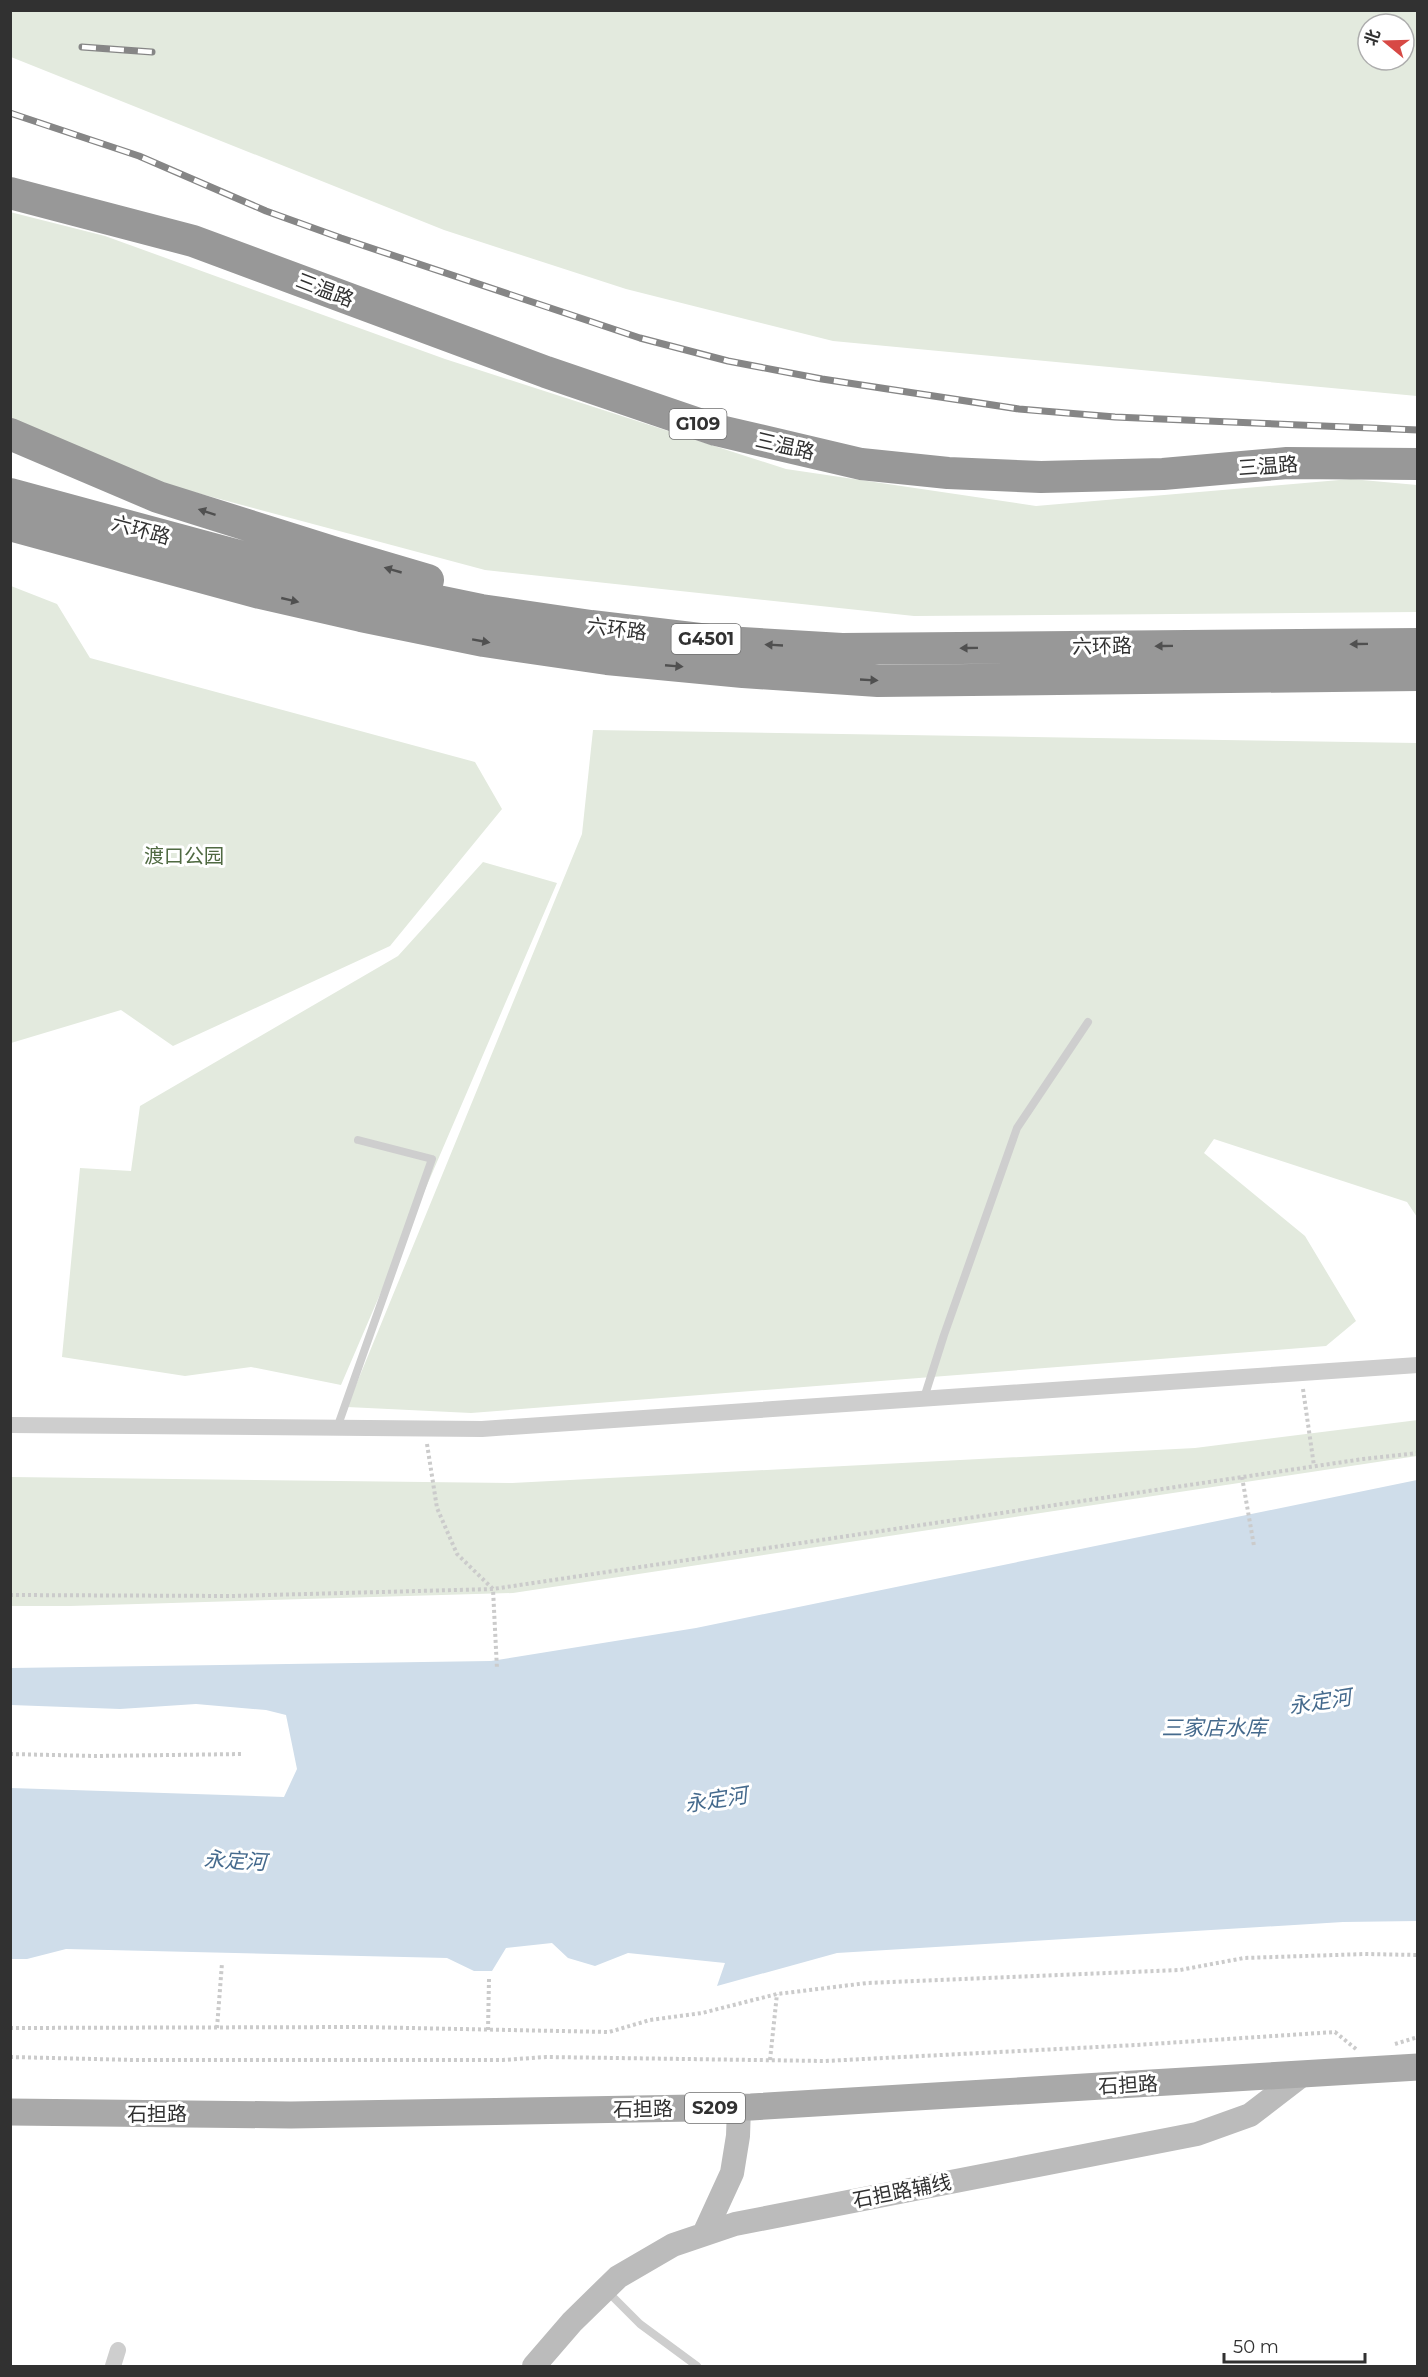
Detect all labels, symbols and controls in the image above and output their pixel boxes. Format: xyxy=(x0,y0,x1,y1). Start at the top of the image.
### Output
north arrow xyxy=(1356,12,1416,72)
text: 北 xyxy=(1361,27,1384,48)
street label: 三温路 xyxy=(293,268,357,312)
road number: G109 xyxy=(670,409,726,439)
street label: 三温路 xyxy=(753,428,817,464)
street label: 三温路 xyxy=(1237,452,1299,480)
one-way arrow xyxy=(198,507,216,516)
street label: 六环路 xyxy=(109,511,173,549)
one-way arrow xyxy=(384,564,402,574)
one-way arrow xyxy=(281,596,300,605)
street label: 六环路 xyxy=(586,613,648,645)
road number: G4501 xyxy=(672,624,740,654)
street label: 六环路 xyxy=(1072,633,1132,659)
one-way arrow xyxy=(472,636,491,645)
one-way arrow xyxy=(1350,639,1369,649)
one-way arrow xyxy=(765,640,784,649)
one-way arrow xyxy=(1155,641,1174,651)
one-way arrow xyxy=(960,643,979,653)
one-way arrow xyxy=(665,661,684,671)
one-way arrow xyxy=(859,675,878,685)
park label: 渡口公园 xyxy=(144,844,224,868)
water label: 永定河 xyxy=(1287,1684,1357,1719)
water label: 三家店水库 xyxy=(1162,1715,1269,1740)
water label: 永定河 xyxy=(683,1782,753,1817)
water label: 永定河 xyxy=(203,1846,271,1875)
street label: 石担路 xyxy=(1097,2071,1159,2099)
road number: S209 xyxy=(685,2093,745,2123)
street label: 石担路 xyxy=(613,2096,673,2122)
street label: 石担路 xyxy=(127,2102,187,2126)
street label: 石担路辅线 xyxy=(851,2170,953,2212)
scale bar xyxy=(1224,2326,1365,2364)
text: 50 m xyxy=(1233,2336,1279,2358)

